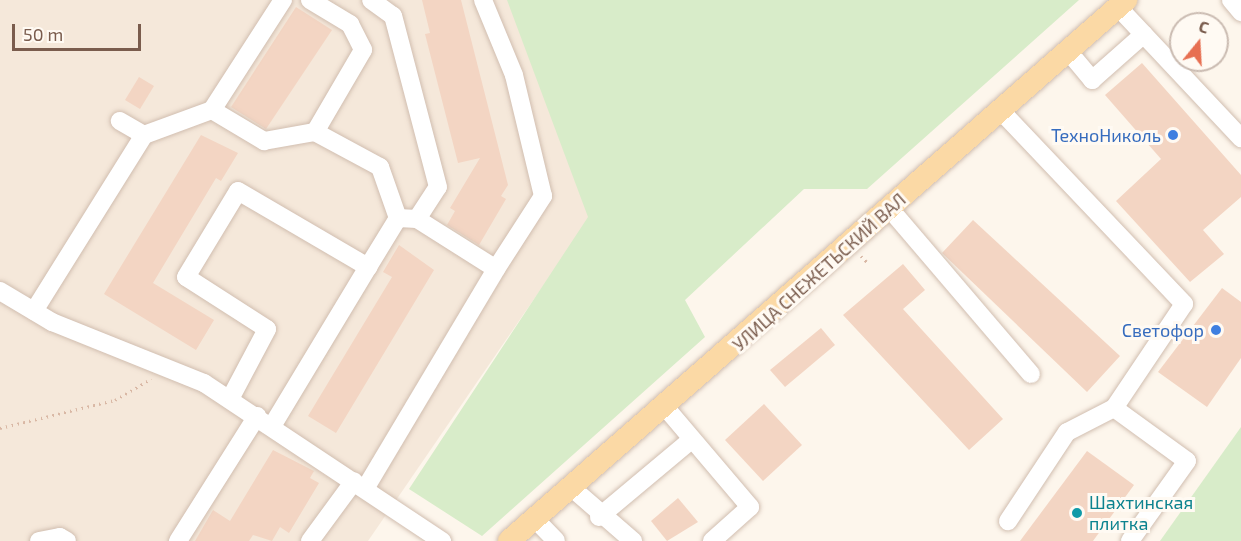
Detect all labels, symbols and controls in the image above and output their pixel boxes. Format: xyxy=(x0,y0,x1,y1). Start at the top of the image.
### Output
scale bar xyxy=(15,12,144,50)
north arrow xyxy=(1169,12,1229,72)
text: С xyxy=(1197,16,1212,37)
text: 50 m xyxy=(23,23,63,45)
place label: ТехноНиколь xyxy=(1051,124,1161,146)
marker: ТехноНиколь xyxy=(1166,128,1180,142)
street label: УЛИЦА СНЕЖЕТЬСКИЙ ВАЛ xyxy=(728,189,910,355)
place label: Светофор xyxy=(1122,319,1204,341)
marker: Светофор xyxy=(1209,323,1223,337)
place label: Шахтинская плитка xyxy=(1089,492,1193,534)
marker: Шахтинская плитка xyxy=(1070,506,1084,520)

